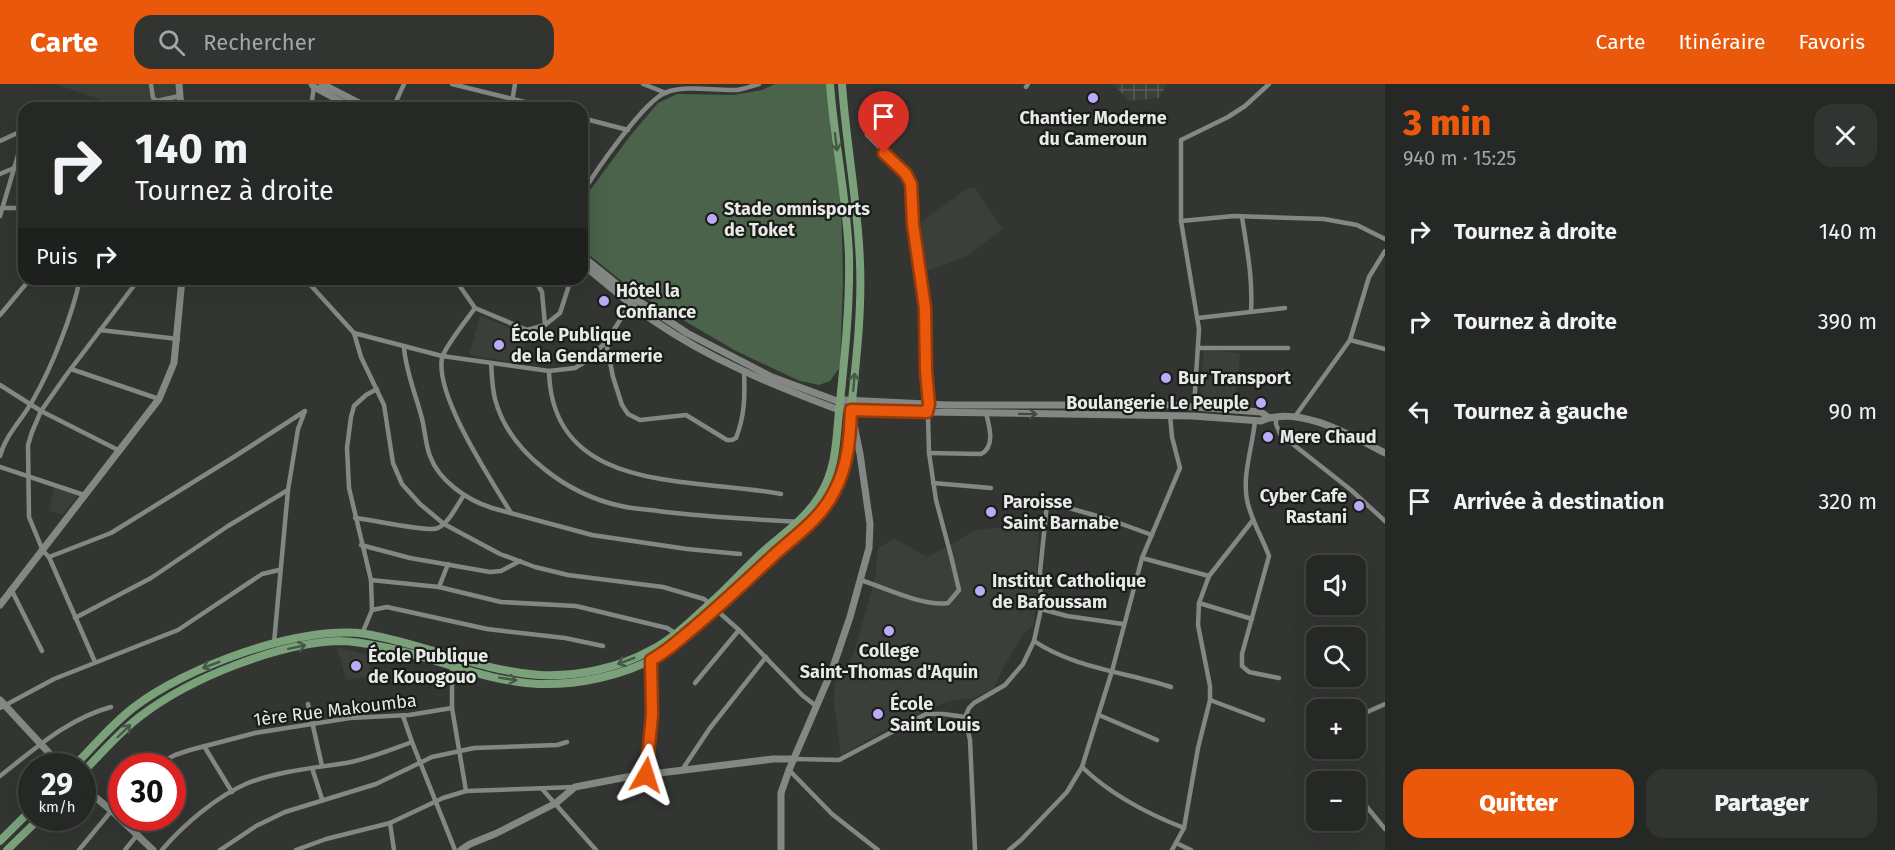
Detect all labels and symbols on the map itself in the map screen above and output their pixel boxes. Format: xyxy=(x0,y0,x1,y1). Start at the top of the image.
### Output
pin xyxy=(858,91,909,153)
marker: Chantier Moderne du Cameroun xyxy=(1086,91,1100,105)
place label: Chantier Moderne du Cameroun xyxy=(1019,107,1167,150)
one-way arrow xyxy=(831,132,842,152)
place label: Stade omnisports de Toket xyxy=(724,198,870,241)
marker: Stade omnisports de Toket xyxy=(705,212,719,226)
place label: Hôtel la Confiance xyxy=(616,280,696,323)
marker: Hôtel la Confiance xyxy=(597,294,611,308)
place label: École Publique de la Gendarmerie xyxy=(511,323,663,367)
marker: École Publique de la Gendarmerie xyxy=(492,338,506,352)
place label: Bur Transport xyxy=(1178,367,1292,389)
marker: Bur Transport xyxy=(1159,371,1173,385)
one-way arrow xyxy=(849,372,860,392)
place label: Boulangerie Le Peuple xyxy=(1066,392,1249,414)
marker: Boulangerie Le Peuple xyxy=(1254,396,1268,410)
one-way arrow xyxy=(1017,408,1037,419)
place label: Mere Chaud xyxy=(1280,426,1376,448)
marker: Mere Chaud xyxy=(1261,430,1275,444)
place label: Cyber Cafe Rastani xyxy=(1260,485,1347,528)
place label: Paroisse Saint Barnabe xyxy=(1003,491,1119,534)
marker: Cyber Cafe Rastani xyxy=(1352,499,1366,513)
marker: Paroisse Saint Barnabe xyxy=(984,505,998,519)
place label: Institut Catholique de Bafoussam xyxy=(992,570,1146,613)
marker: Institut Catholique de Bafoussam xyxy=(973,584,987,598)
marker: College Saint-Thomas d'Aquin xyxy=(882,624,896,638)
place label: College Saint-Thomas d'Aquin xyxy=(800,640,978,683)
one-way arrow xyxy=(287,641,306,652)
place label: École Publique de Kouogouo xyxy=(368,644,488,688)
one-way arrow xyxy=(617,656,635,667)
marker: École Publique de Kouogouo xyxy=(349,659,363,673)
one-way arrow xyxy=(202,661,221,672)
one-way arrow xyxy=(497,674,517,685)
street label: 1ère Rue Makoumba xyxy=(252,689,418,731)
place label: École Saint Louis xyxy=(890,692,981,736)
marker: École Saint Louis xyxy=(871,707,885,721)
one-way arrow xyxy=(116,724,131,739)
position arrow xyxy=(614,743,678,807)
speed limit sign: 30 xyxy=(108,753,186,831)

